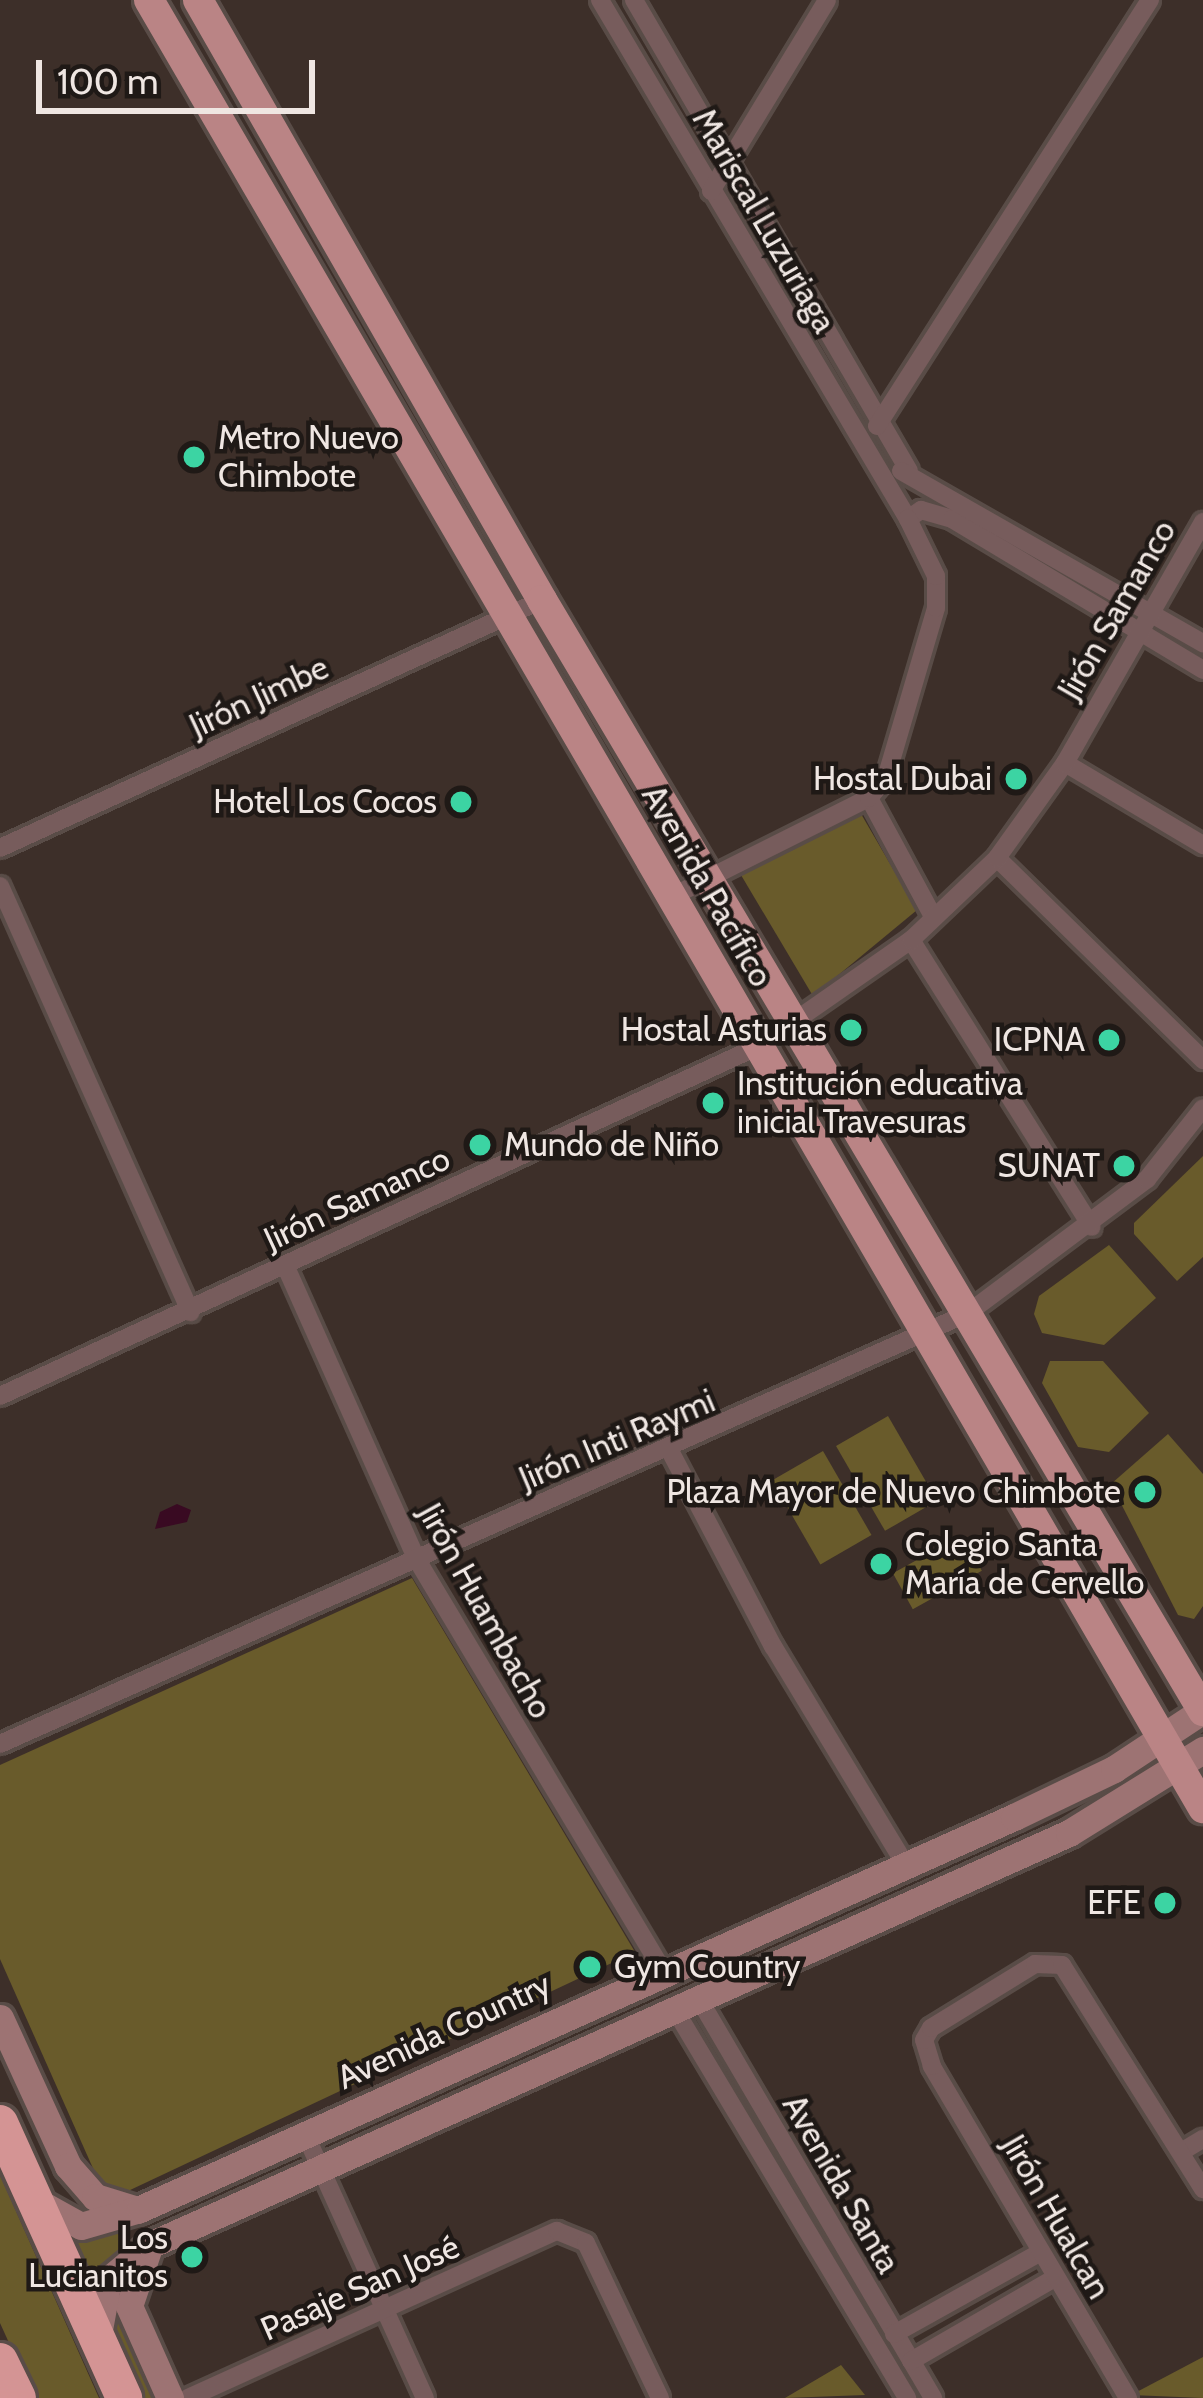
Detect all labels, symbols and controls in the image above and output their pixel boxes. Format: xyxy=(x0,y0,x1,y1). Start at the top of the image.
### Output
scale bar xyxy=(42,36,321,110)
text: 100 m xyxy=(57,59,159,103)
street label: Mariscal Luzuriaga xyxy=(684,102,844,340)
place label: Metro Nuevo Chimbote xyxy=(218,418,399,496)
marker: Metro Nuevo Chimbote xyxy=(181,444,207,470)
street label: Jirón Samanco xyxy=(1050,513,1184,707)
street label: Jirón Jimbe xyxy=(183,648,335,746)
place label: Hostal Dubai xyxy=(813,759,992,799)
marker: Hostal Dubai xyxy=(1003,766,1029,792)
street label: Avenida Pacífico xyxy=(633,778,781,994)
place label: Hotel Los Cocos xyxy=(213,782,437,822)
marker: Hotel Los Cocos xyxy=(448,789,474,815)
place label: Hostal Asturias xyxy=(621,1010,827,1050)
marker: Hostal Asturias xyxy=(838,1017,864,1043)
place label: ICPNA xyxy=(994,1020,1085,1060)
marker: ICPNA xyxy=(1096,1027,1122,1053)
place label: Institución educativa inicial Travesuras xyxy=(737,1064,1023,1142)
marker: Institución educativa inicial Travesuras xyxy=(700,1090,726,1116)
place label: Mundo de Niño xyxy=(504,1125,719,1165)
marker: Mundo de Niño xyxy=(467,1132,493,1158)
street label: Jirón Samanco xyxy=(258,1139,456,1259)
place label: SUNAT xyxy=(997,1146,1100,1186)
marker: SUNAT xyxy=(1111,1153,1137,1179)
street label: Jirón Inti Raymi xyxy=(513,1381,721,1499)
place label: Plaza Mayor de Nuevo Chimbote xyxy=(666,1472,1121,1512)
marker: Plaza Mayor de Nuevo Chimbote xyxy=(1132,1479,1158,1505)
street label: Jirón Huambacho xyxy=(410,1497,560,1725)
place label: Colegio Santa María de Cervello xyxy=(905,1525,1144,1603)
marker: Colegio Santa María de Cervello xyxy=(868,1551,894,1577)
place label: EFE xyxy=(1087,1883,1141,1923)
marker: EFE xyxy=(1152,1890,1178,1916)
place label: Gym Country xyxy=(614,1947,800,1987)
marker: Gym Country xyxy=(577,1954,603,1980)
street label: Avenida Country xyxy=(331,1964,557,2098)
street label: Avenida Santa xyxy=(774,2088,908,2280)
street label: Jirón Hualcan xyxy=(993,2128,1119,2306)
place label: Los Lucianitos xyxy=(28,2218,168,2296)
street label: Pasaje San José xyxy=(255,2227,465,2349)
marker: Los Lucianitos xyxy=(179,2244,205,2270)

